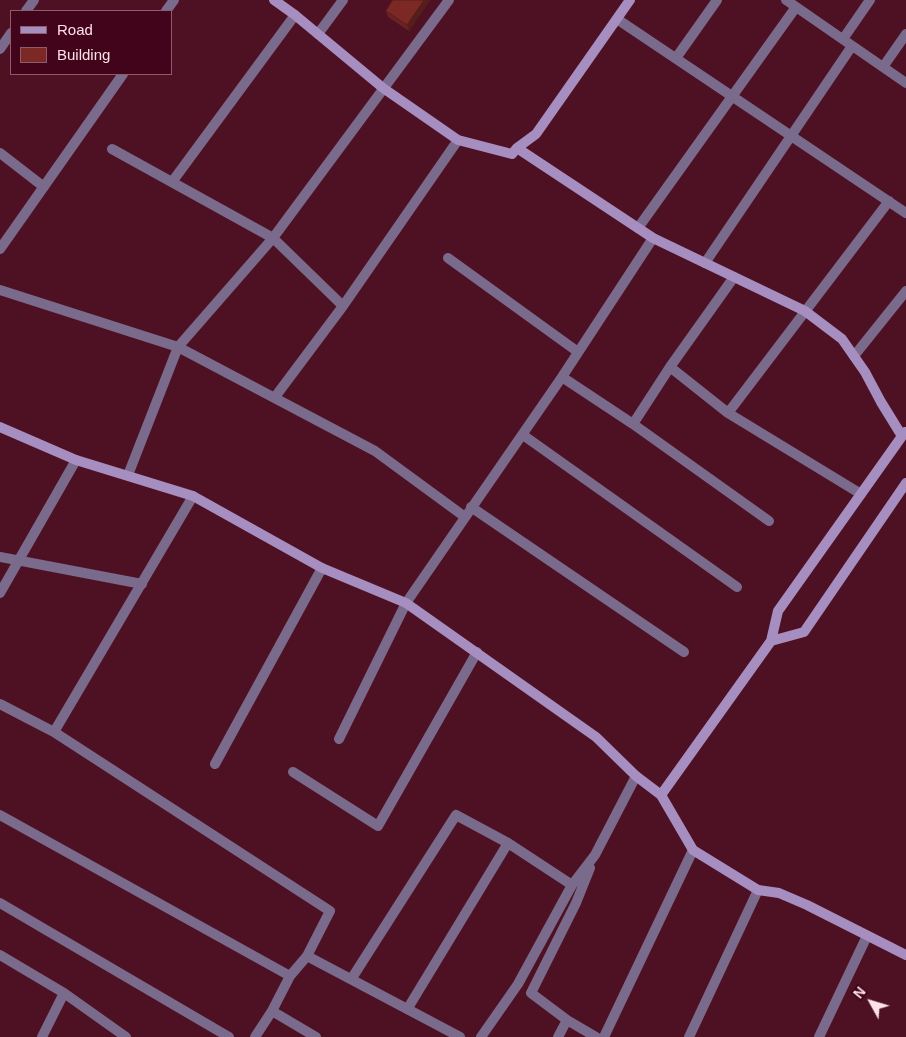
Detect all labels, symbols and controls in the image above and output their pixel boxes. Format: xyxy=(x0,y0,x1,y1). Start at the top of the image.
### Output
legend xyxy=(10,10,172,75)
text: Road xyxy=(57,21,93,38)
text: Building xyxy=(57,46,110,63)
north arrow xyxy=(846,977,896,1027)
text: N xyxy=(850,984,869,1002)

